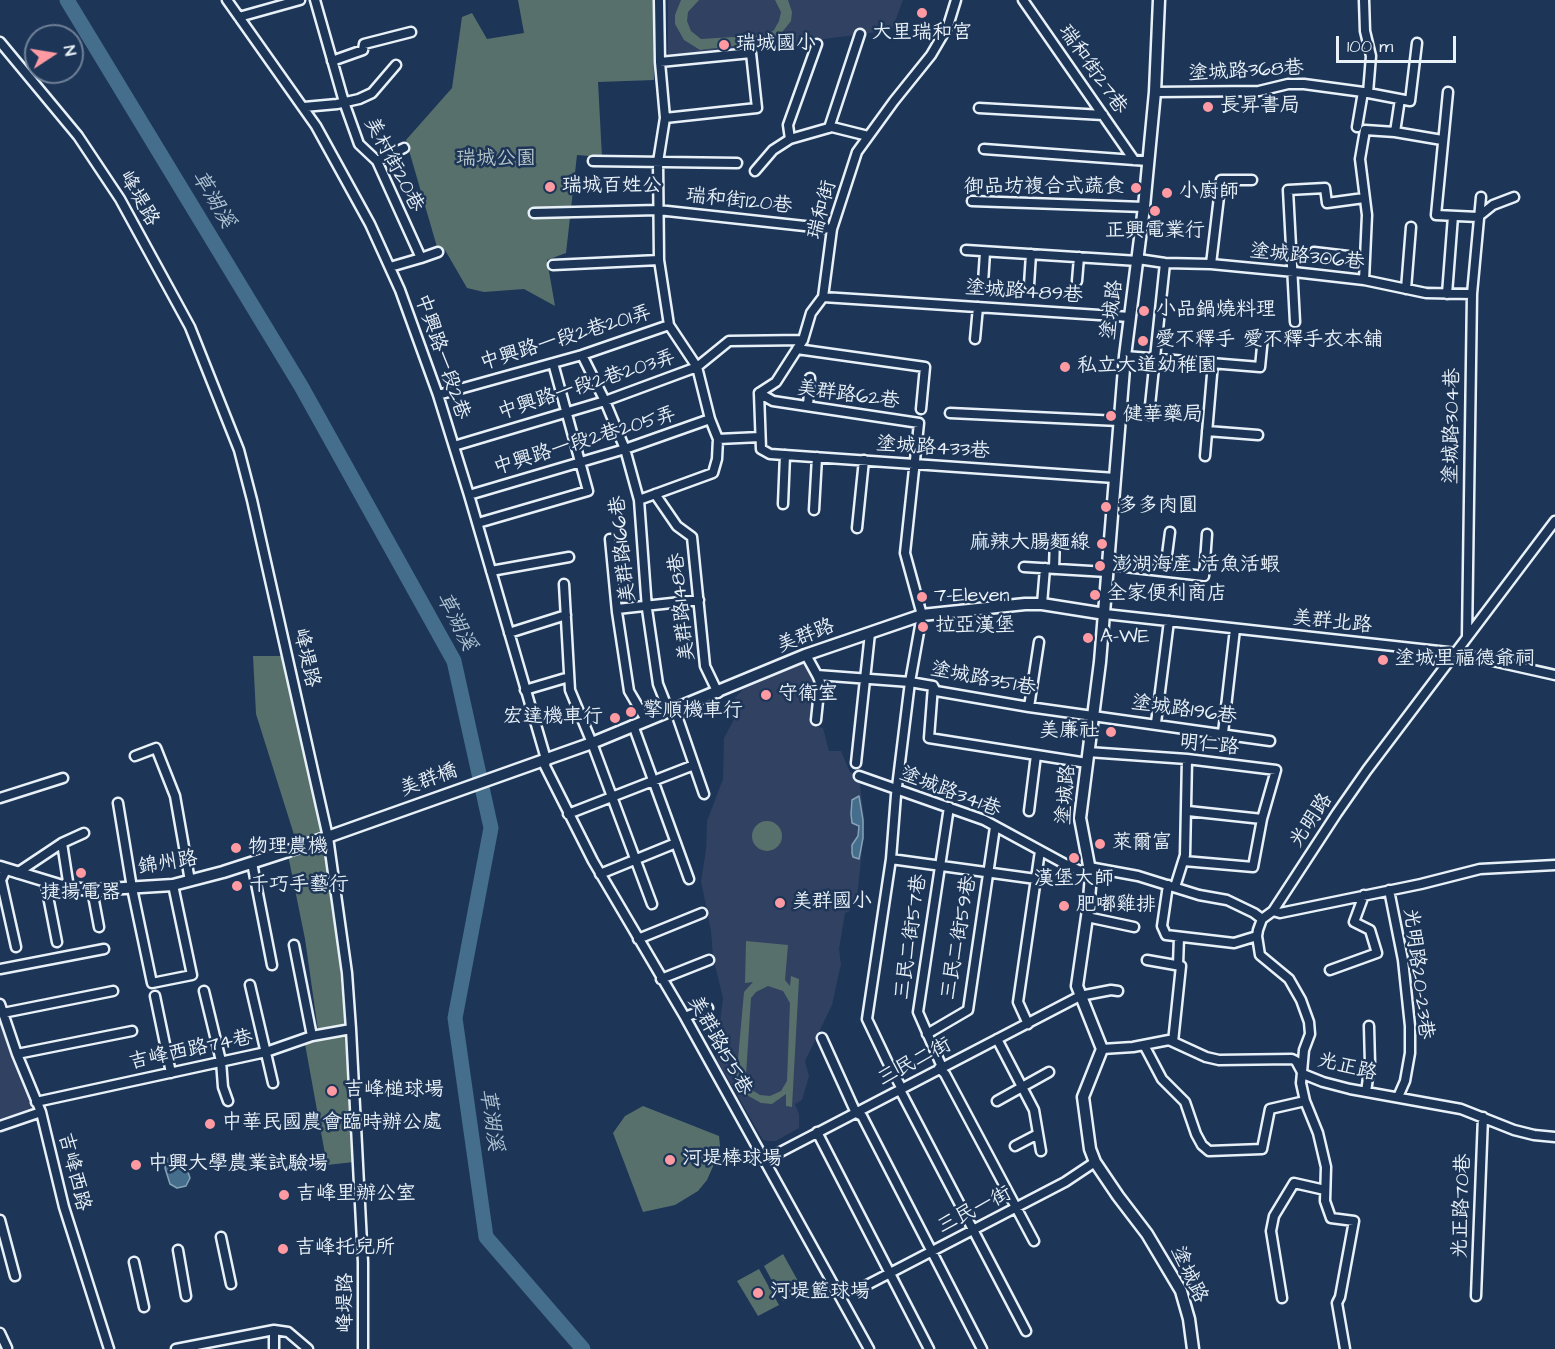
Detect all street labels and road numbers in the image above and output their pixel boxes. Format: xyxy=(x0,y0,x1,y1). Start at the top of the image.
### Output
street label: 瑞和街27巷 xyxy=(1052,21,1132,119)
street label: 塗城路368巷 xyxy=(1188,57,1304,87)
street label: 美村街20巷 xyxy=(358,113,428,217)
street label: 峰堤路 xyxy=(113,167,163,231)
street label: 瑞和街 xyxy=(804,178,842,242)
street label: 瑞和街120巷 xyxy=(685,184,793,220)
street label: 塗城路306巷 xyxy=(1248,240,1366,276)
street label: 塗城路489巷 xyxy=(964,277,1084,309)
street label: 塗城路 xyxy=(1097,279,1129,341)
street label: 中興路一段2巷 xyxy=(408,291,474,423)
street label: 中興路一段2巷201弄 xyxy=(477,301,655,377)
street label: 中興路一段2巷203弄 xyxy=(495,346,679,426)
street label: 塗城路304巷 xyxy=(1440,368,1466,484)
street label: 美群路62巷 xyxy=(795,377,901,415)
street label: 中興路一段2巷205弄 xyxy=(491,403,679,481)
street label: 塗城路433巷 xyxy=(875,433,991,465)
street label: 美群路166巷 xyxy=(606,494,642,604)
street label: 美群路148巷 xyxy=(665,551,701,663)
street label: 美群北路 xyxy=(1291,607,1373,639)
street label: 美群路 xyxy=(774,615,838,659)
street label: 峰堤路 xyxy=(287,626,323,690)
street label: 塗城路351巷 xyxy=(928,658,1038,702)
street label: 塗城路196巷 xyxy=(1130,692,1238,730)
street label: 明仁路 xyxy=(1178,731,1240,761)
street label: 美群橋 xyxy=(397,759,461,803)
street label: 塗城路341巷 xyxy=(896,763,1004,823)
street label: 塗城路 xyxy=(1053,764,1081,826)
street label: 光明路 xyxy=(1285,789,1339,853)
street label: 錦州路 xyxy=(136,847,200,881)
street label: 三民二街57巷 xyxy=(891,873,933,1001)
street label: 三民二街59巷 xyxy=(937,874,983,1002)
street label: 光明路20-23巷 xyxy=(1397,907,1437,1041)
street label: 美群路155巷 xyxy=(682,992,756,1100)
street label: 吉峰西路74巷 xyxy=(127,1026,255,1076)
street label: 三民二街 xyxy=(874,1034,956,1092)
street label: 光正路 xyxy=(1315,1049,1379,1087)
street label: 吉峰西路 xyxy=(52,1130,94,1214)
street label: 光正路70巷 xyxy=(1449,1153,1477,1259)
street label: 三民一街 xyxy=(934,1182,1016,1240)
street label: 塗城路 xyxy=(1164,1243,1212,1307)
street label: 峰堤路 xyxy=(335,1273,359,1333)

